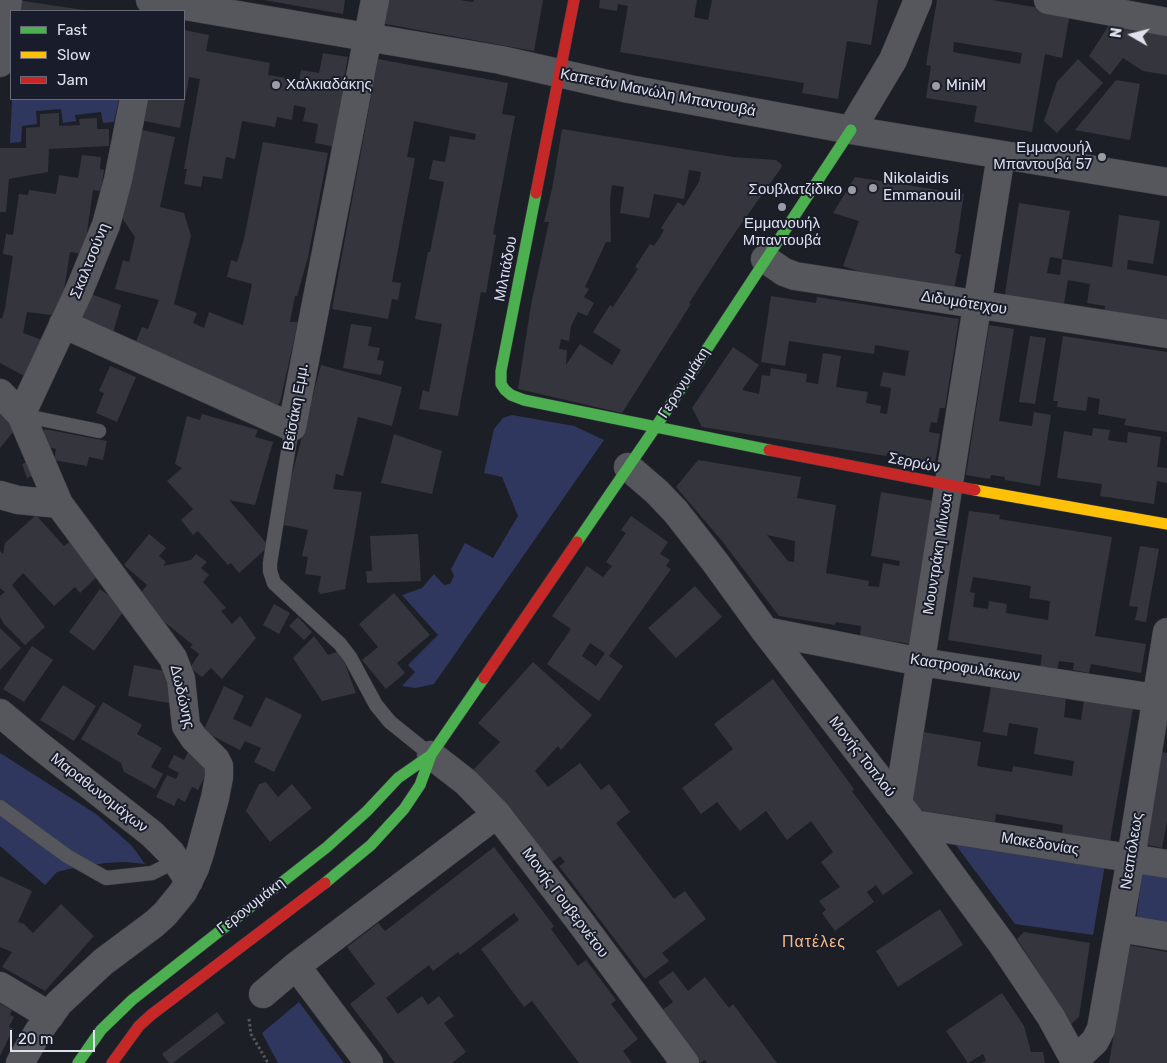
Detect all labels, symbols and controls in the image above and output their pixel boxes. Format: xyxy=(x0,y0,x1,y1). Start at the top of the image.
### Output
legend xyxy=(10,10,185,100)
north arrow xyxy=(1107,10,1157,60)
text: Fast xyxy=(57,21,87,39)
text: N xyxy=(1108,27,1126,39)
text: Slow xyxy=(57,46,90,64)
street label: Καπετάν Μανώλη Μπαντουβά xyxy=(559,65,757,121)
text: Jam xyxy=(57,71,88,89)
place label: Χαλκιαδάκης xyxy=(286,76,372,94)
place label: MiniM xyxy=(946,77,986,95)
marker: Χαλκιαδάκης xyxy=(270,79,282,91)
marker: MiniM xyxy=(930,80,942,92)
place label: Εμμανουήλ Μπαντουβά 57 xyxy=(993,139,1092,174)
marker: Εμμανουήλ Μπαντουβά 57 xyxy=(1096,151,1108,163)
place label: Nikolaidis Emmanouil xyxy=(883,170,961,205)
place label: Σουβλατζίδικο xyxy=(749,181,842,199)
marker: Nikolaidis Emmanouil xyxy=(867,182,879,194)
marker: Σουβλατζίδικο xyxy=(846,184,858,196)
marker: Εμμανουήλ Μπαντουβά xyxy=(776,201,788,213)
place label: Εμμανουήλ Μπαντουβά xyxy=(743,215,821,250)
street label: Σκαλτσούνη xyxy=(67,220,113,302)
street label: Μιλτιάδου xyxy=(491,235,521,303)
street label: Διδυμότειχου xyxy=(920,287,1008,319)
street label: Γερονυμάκη xyxy=(654,344,714,422)
street label: Βεϊσάκη Εμμ. xyxy=(279,362,313,452)
street label: Σερρών xyxy=(887,449,941,477)
street label: Μουντράκη Μίνωα xyxy=(919,492,957,616)
street label: Καστροφυλάκων xyxy=(909,650,1021,686)
street label: Δωδώνης xyxy=(166,663,198,731)
street label: Μονής Τοπλού xyxy=(825,713,899,801)
street label: Μαραθωνομάχων xyxy=(47,750,151,836)
street label: Νεαπόλεως xyxy=(1117,811,1147,891)
street label: Μακεδονίας xyxy=(1000,829,1080,859)
street label: Μονής Γουβερνέτου xyxy=(518,845,612,961)
street label: Γερονυμάκη xyxy=(214,874,288,938)
district label: Πατέλες xyxy=(781,932,847,952)
scale bar xyxy=(12,1020,98,1052)
text: 20 m xyxy=(18,1030,53,1048)

